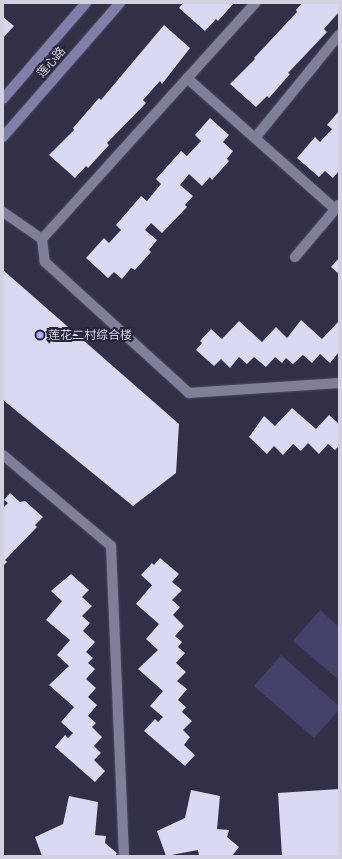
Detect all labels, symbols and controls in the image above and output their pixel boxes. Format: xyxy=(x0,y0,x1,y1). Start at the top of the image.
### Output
street label: 莲心路 xyxy=(34,44,68,80)
place label: 莲花二村综合楼 xyxy=(48,328,132,342)
marker: 莲花二村综合楼 xyxy=(35,330,45,340)

